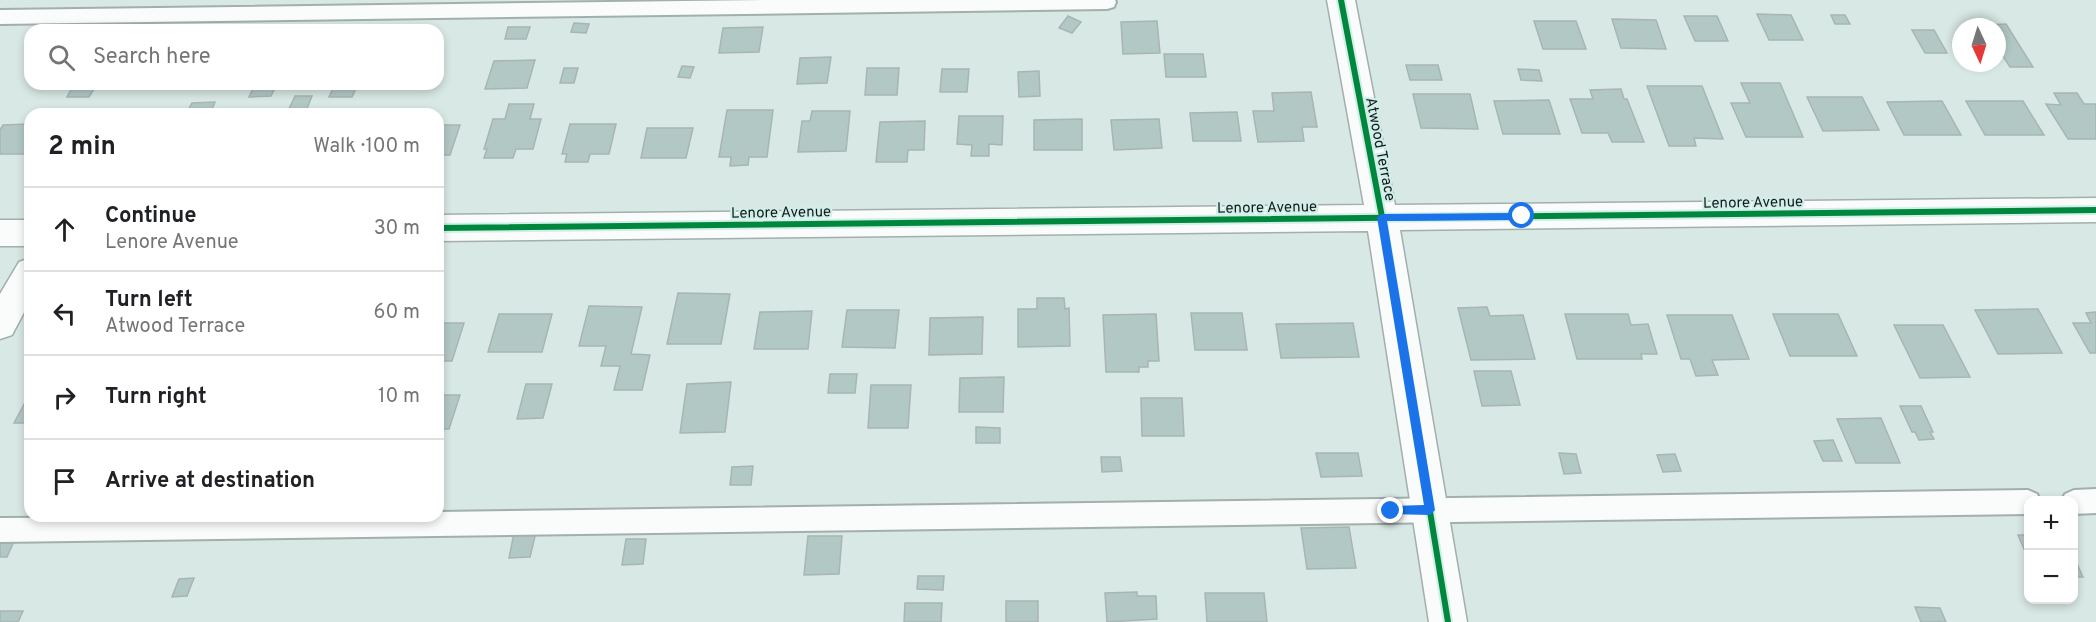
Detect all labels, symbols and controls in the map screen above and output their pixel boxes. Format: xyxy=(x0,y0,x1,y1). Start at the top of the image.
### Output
north arrow xyxy=(1952,18,2006,72)
search box xyxy=(24,24,444,90)
icon: search xyxy=(45,41,78,74)
text: Search here xyxy=(93,44,211,71)
street label: Atwood Terrace xyxy=(1360,96,1399,203)
text: 2 min xyxy=(48,131,116,164)
text: Walk · 100 m xyxy=(313,134,420,160)
street label: Lenore Avenue xyxy=(1703,193,1803,214)
street label: Lenore Avenue xyxy=(1217,198,1317,219)
route start xyxy=(1508,202,1534,228)
text: Continue xyxy=(105,203,196,230)
street label: Lenore Avenue xyxy=(731,203,831,224)
icon: ahead xyxy=(48,213,81,246)
text: 30 m xyxy=(374,216,420,242)
text: Lenore Avenue xyxy=(105,230,239,256)
text: Turn left xyxy=(105,287,193,314)
icon: left xyxy=(48,297,81,330)
text: 60 m xyxy=(374,300,420,326)
text: Atwood Terrace xyxy=(105,314,245,340)
icon: right xyxy=(48,381,81,414)
text: Turn right xyxy=(105,384,207,411)
text: 10 m xyxy=(378,384,420,410)
icon: arrive xyxy=(48,465,81,498)
text: Arrive at destination xyxy=(105,468,315,495)
map controls xyxy=(2024,496,2078,604)
button: + xyxy=(2024,496,2078,550)
route end xyxy=(1377,497,1403,523)
button: − xyxy=(2024,550,2078,604)

